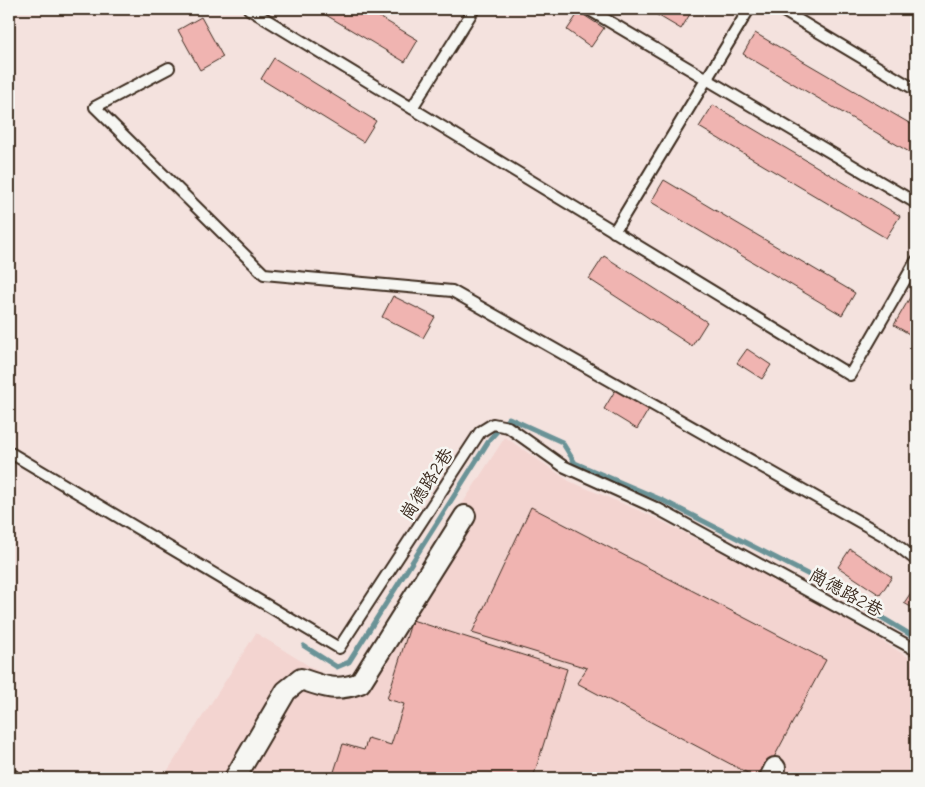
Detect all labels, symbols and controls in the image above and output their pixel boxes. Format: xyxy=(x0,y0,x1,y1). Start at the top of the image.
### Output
street label: 崗德路2巷 xyxy=(396,444,458,524)
street label: 崗德路2巷 xyxy=(805,564,887,622)

